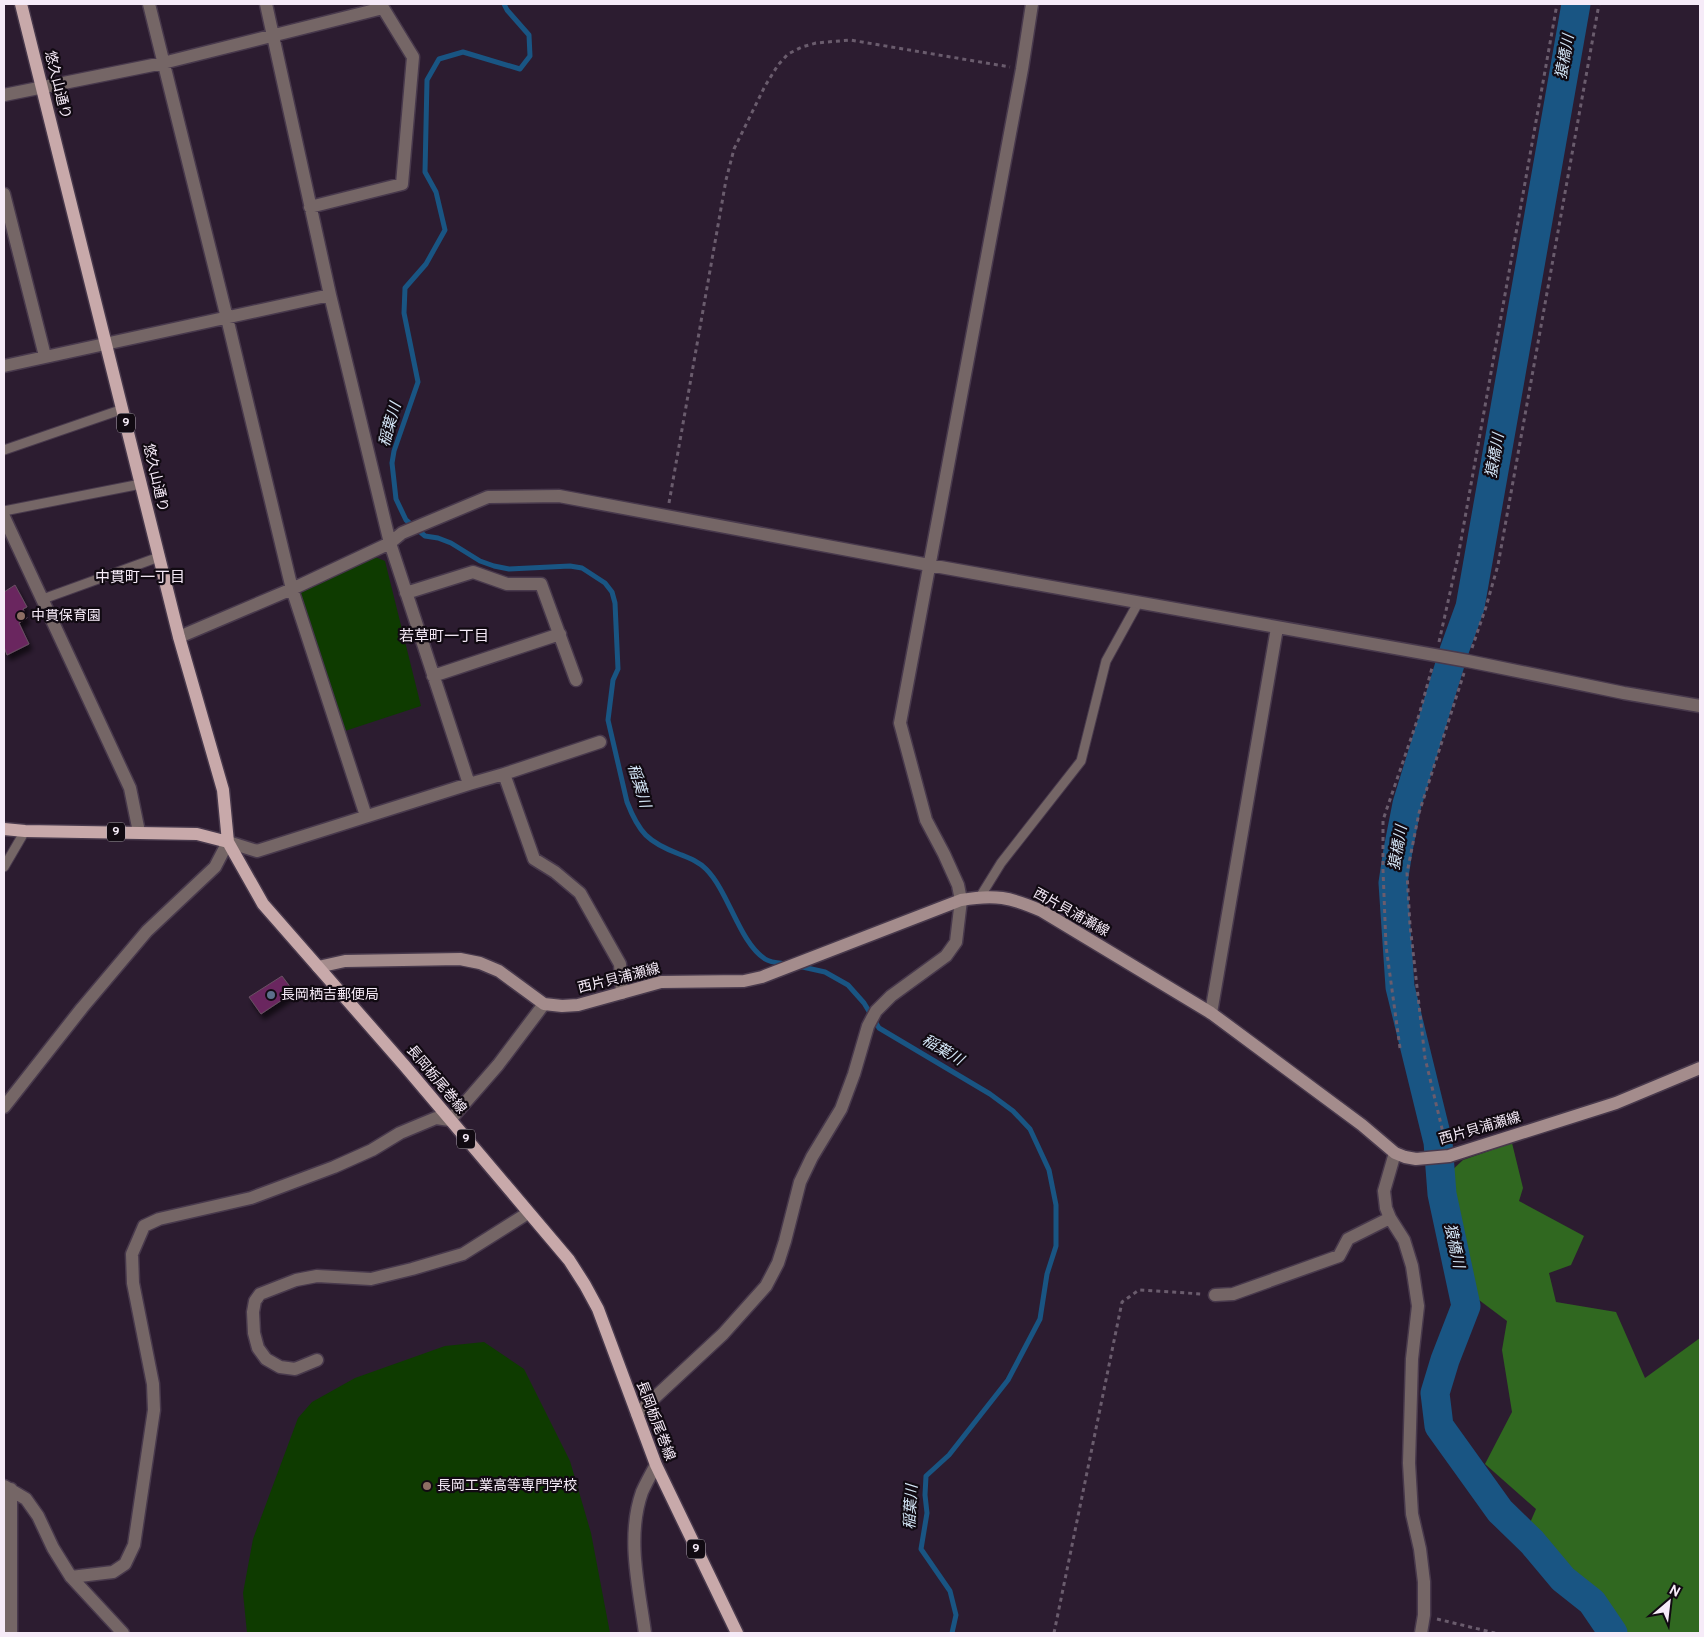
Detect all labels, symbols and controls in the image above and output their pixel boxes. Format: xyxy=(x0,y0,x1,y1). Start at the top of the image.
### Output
water label: 猿橋川 xyxy=(1553,31,1580,81)
street label: 悠久山通り xyxy=(40,49,74,121)
water label: 稲葉川 xyxy=(376,399,407,449)
road number: 9 xyxy=(117,413,135,432)
water label: 猿橋川 xyxy=(1483,430,1510,480)
street label: 悠久山通り xyxy=(139,442,171,514)
district label: 中貫町一丁目 xyxy=(95,569,185,588)
place label: 中貫保育園 xyxy=(31,608,101,625)
marker: 中貫保育園 xyxy=(15,610,27,622)
district label: 若草町一丁目 xyxy=(399,628,489,647)
water label: 稲葉川 xyxy=(622,762,654,812)
road number: 9 xyxy=(107,822,125,842)
water label: 猿橋川 xyxy=(1386,822,1413,872)
street label: 西片貝浦瀬線 xyxy=(1030,885,1112,941)
street label: 西片貝浦瀬線 xyxy=(576,961,662,997)
place label: 長岡栖吉郵便局 xyxy=(281,987,379,1004)
marker: 長岡栖吉郵便局 xyxy=(265,989,277,1001)
water label: 稲葉川 xyxy=(918,1031,968,1072)
street label: 長岡栃尾巻線 xyxy=(402,1042,470,1118)
street label: 西片貝浦瀬線 xyxy=(1437,1109,1523,1149)
road number: 9 xyxy=(457,1130,475,1148)
water label: 猿橋川 xyxy=(1439,1222,1467,1272)
street label: 長岡栃尾巻線 xyxy=(632,1379,678,1463)
place label: 長岡工業高等専門学校 xyxy=(437,1477,577,1495)
marker: 長岡工業高等専門学校 xyxy=(421,1480,433,1492)
water label: 稲葉川 xyxy=(901,1482,923,1530)
road number: 9 xyxy=(687,1540,705,1558)
north arrow xyxy=(1644,1577,1694,1627)
text: N xyxy=(1666,1582,1683,1602)

